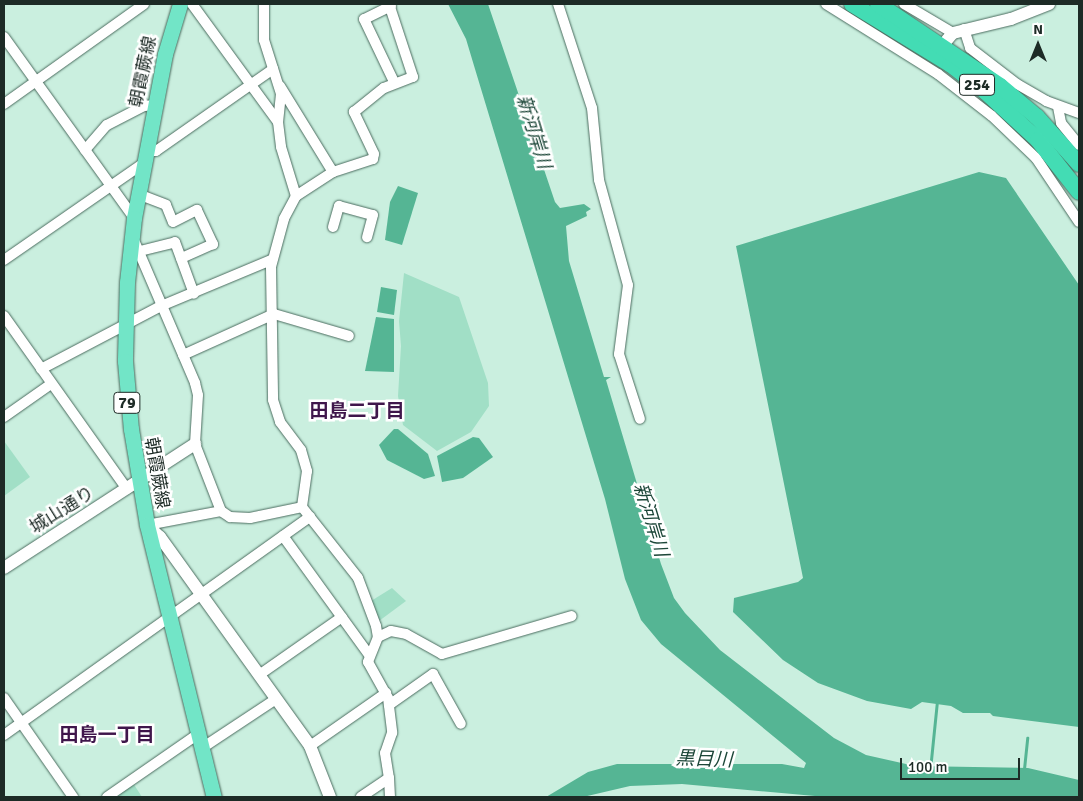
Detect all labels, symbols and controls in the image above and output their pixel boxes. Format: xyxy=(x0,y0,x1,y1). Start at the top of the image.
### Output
north arrow xyxy=(1013,20,1063,70)
text: N xyxy=(1033,21,1043,38)
street label: 朝霞蕨線 xyxy=(125,35,161,109)
road number: 254 xyxy=(958,72,996,98)
water label: 新河岸川 xyxy=(511,92,555,172)
road number: 79 xyxy=(113,389,141,416)
district label: 田島二丁目 xyxy=(310,401,404,423)
street label: 朝霞蕨線 xyxy=(140,436,174,510)
water label: 新河岸川 xyxy=(628,480,672,560)
street label: 城山通り xyxy=(26,482,98,538)
district label: 田島一丁目 xyxy=(60,725,154,747)
water label: 黒目川 xyxy=(675,748,733,772)
scale bar xyxy=(903,748,1023,780)
text: 100 m xyxy=(908,758,948,776)

